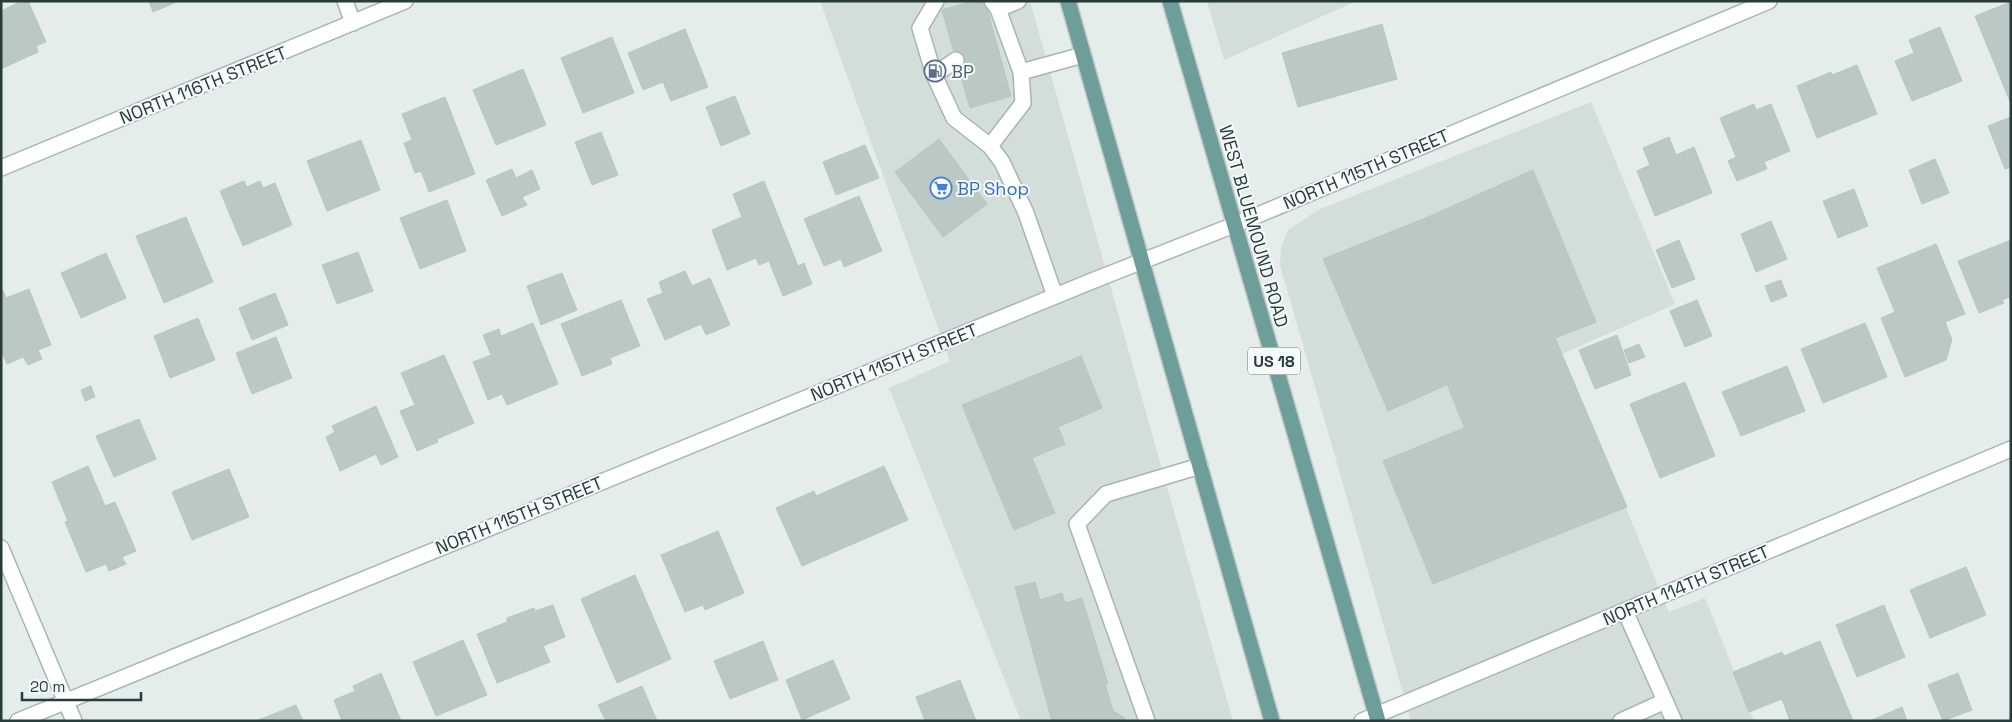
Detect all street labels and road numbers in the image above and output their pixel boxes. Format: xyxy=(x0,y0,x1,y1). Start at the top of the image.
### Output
street label: NORTH 116TH STREET xyxy=(116,41,290,129)
street label: WEST BLUEMOUND ROAD xyxy=(1214,122,1294,330)
street label: NORTH 115TH STREET xyxy=(1279,123,1453,214)
street label: NORTH 115TH STREET xyxy=(807,318,981,406)
road number: US 18 xyxy=(1248,348,1300,374)
street label: NORTH 115TH STREET xyxy=(432,471,606,559)
street label: NORTH 114TH STREET xyxy=(1599,539,1773,631)

